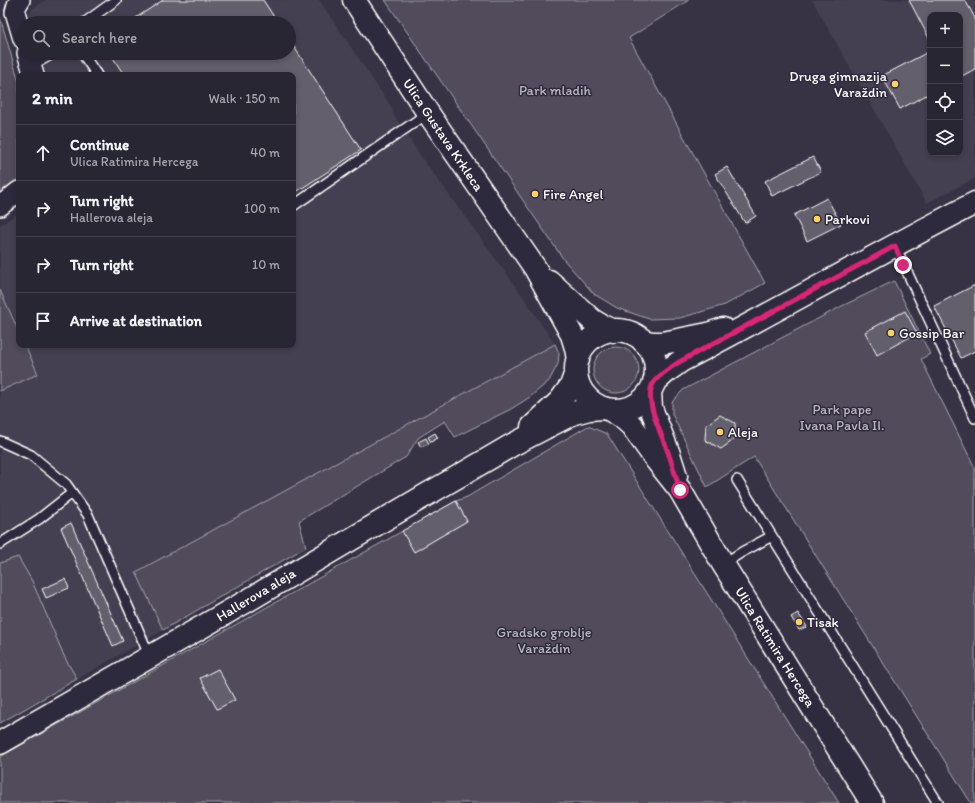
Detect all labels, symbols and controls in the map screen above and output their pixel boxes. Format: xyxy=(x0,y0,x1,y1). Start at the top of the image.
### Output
map controls xyxy=(927,12,963,156)
button: + xyxy=(927,12,963,48)
search box xyxy=(16,16,296,60)
icon: search xyxy=(30,27,52,49)
text: Search here xyxy=(62,29,137,47)
button: − xyxy=(927,48,963,84)
place label: Druga gimnazija Varaždin xyxy=(789,68,888,101)
street label: Ulica Gustava Krkleca xyxy=(399,75,487,195)
marker: Druga gimnazija Varaždin xyxy=(890,79,900,89)
park label: Park mladih xyxy=(519,82,591,99)
button: locate xyxy=(927,84,963,120)
text: 2 min xyxy=(32,88,72,108)
text: Walk · 150 m xyxy=(209,91,280,106)
button: layers xyxy=(927,120,963,156)
text: Continue xyxy=(70,136,129,154)
icon: ahead xyxy=(32,142,54,164)
text: 40 m xyxy=(250,145,280,160)
text: Ulica Ratimira Hercega xyxy=(70,154,199,169)
place label: Fire Angel xyxy=(543,186,603,203)
marker: Fire Angel xyxy=(530,189,540,199)
text: Turn right xyxy=(70,192,134,210)
icon: right xyxy=(32,198,54,220)
text: 100 m xyxy=(244,201,280,216)
text: Hallerova aleja xyxy=(70,210,153,225)
place label: Parkovi xyxy=(825,211,870,228)
marker: Parkovi xyxy=(812,214,822,224)
icon: right xyxy=(32,254,54,276)
text: Turn right xyxy=(70,256,134,274)
route end xyxy=(894,256,912,274)
text: 10 m xyxy=(252,257,280,272)
icon: arrive xyxy=(32,310,54,332)
text: Arrive at destination xyxy=(70,312,202,330)
place label: Gossip Bar xyxy=(899,325,965,342)
marker: Gossip Bar xyxy=(886,328,896,338)
park label: Park pape Ivana Pavla II. xyxy=(800,401,884,434)
place label: Aleja xyxy=(728,424,758,441)
marker: Aleja xyxy=(715,427,725,437)
route start xyxy=(671,481,689,499)
street label: Hallerova aleja xyxy=(213,564,299,625)
street label: Ulica Ratimira Hercega xyxy=(731,584,819,711)
place label: Tisak xyxy=(807,614,839,631)
marker: Tisak xyxy=(794,617,804,627)
park label: Gradsko groblje Varaždin xyxy=(497,624,592,657)

